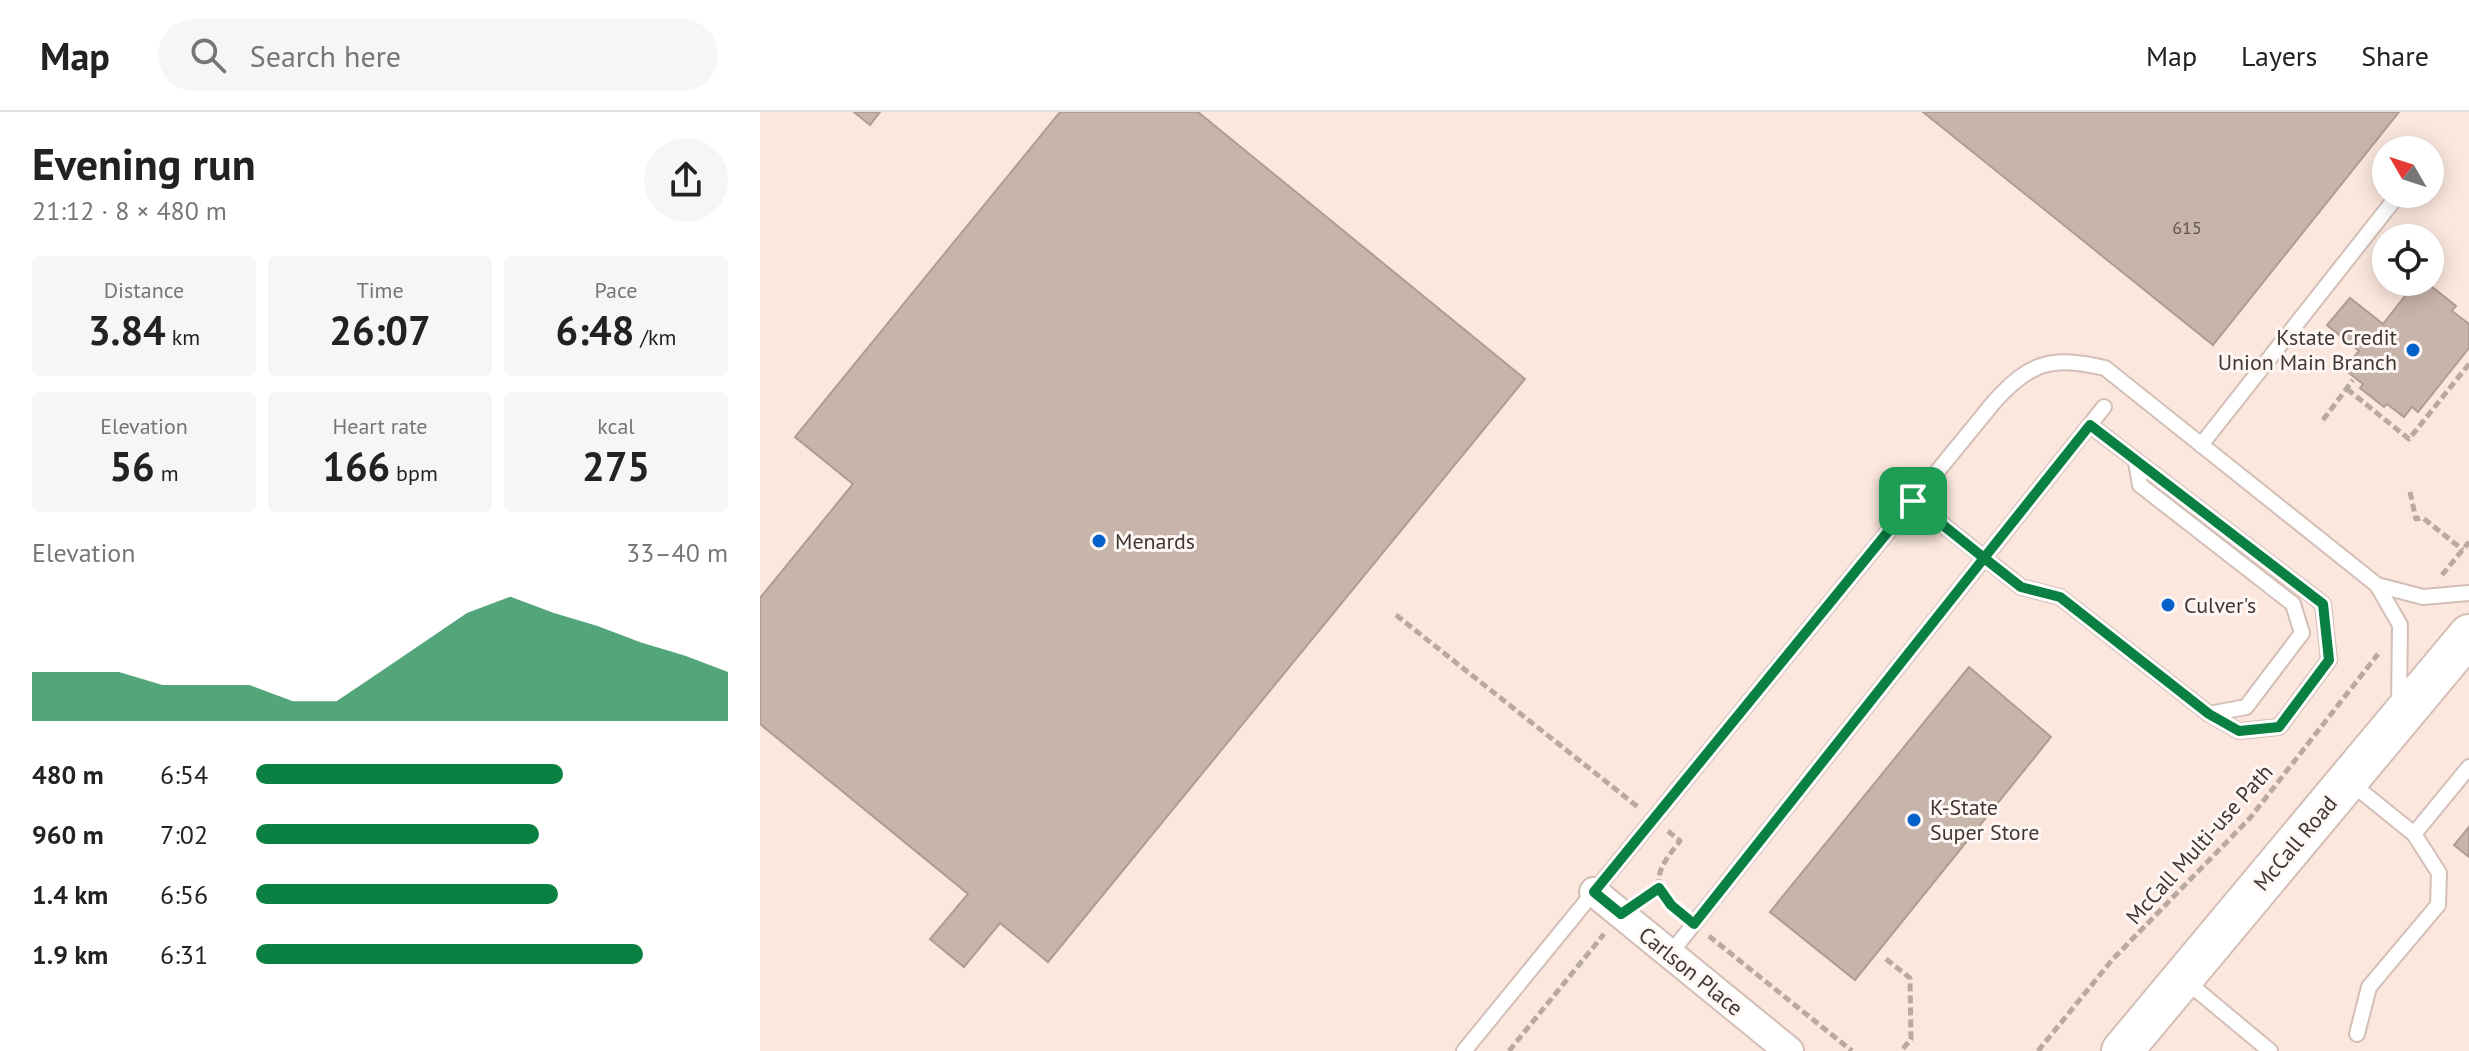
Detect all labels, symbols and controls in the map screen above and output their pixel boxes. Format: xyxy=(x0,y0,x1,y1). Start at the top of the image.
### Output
search box xyxy=(158,19,718,91)
text: Map xyxy=(40,31,110,80)
icon: search xyxy=(186,33,230,77)
text: Search here xyxy=(250,36,401,75)
text: Map xyxy=(2146,37,2197,74)
text: Layers xyxy=(2241,37,2317,74)
text: Share xyxy=(2361,37,2429,74)
text: Evening run xyxy=(32,135,256,192)
north arrow xyxy=(2372,136,2444,208)
map controls xyxy=(2372,136,2444,296)
button: share xyxy=(644,138,728,222)
text: 21:12 · 8 × 480 m xyxy=(32,194,227,227)
house number: 615 xyxy=(2172,216,2202,239)
button: locate xyxy=(2372,224,2444,296)
text: Distance xyxy=(104,276,184,304)
text: Time xyxy=(356,276,404,304)
text: Pace xyxy=(594,276,638,304)
text: 3.84 xyxy=(88,304,166,356)
text: 26:07 xyxy=(329,304,431,356)
text: 6:48 xyxy=(556,304,634,356)
text: km xyxy=(166,323,200,351)
text: /km xyxy=(634,323,676,351)
place label: Kstate Credit Union Main Branch xyxy=(2218,323,2398,376)
marker: Kstate Credit Union Main Branch xyxy=(2404,341,2422,359)
text: Elevation xyxy=(100,412,188,440)
text: Heart rate xyxy=(332,412,428,440)
text: kcal xyxy=(597,412,635,440)
text: 56 xyxy=(109,440,155,492)
text: 166 xyxy=(322,440,390,492)
text: 275 xyxy=(582,440,650,492)
text: m xyxy=(155,459,179,487)
text: bpm xyxy=(390,459,438,487)
pin xyxy=(1879,467,1947,535)
icon: arrive xyxy=(1891,479,1935,523)
place label: Menards xyxy=(1115,527,1195,555)
marker: Menards xyxy=(1090,532,1108,550)
text: Elevation xyxy=(32,536,136,569)
text: 33–40 m xyxy=(626,536,728,569)
place label: Culver's xyxy=(2184,591,2256,619)
marker: Culver's xyxy=(2159,596,2177,614)
text: 480 m xyxy=(32,758,104,791)
text: 6:54 xyxy=(160,758,208,791)
street label: McCall Multi-use Path xyxy=(2120,758,2278,930)
street label: McCall Road xyxy=(2247,790,2343,896)
place label: K-State Super Store xyxy=(1930,793,2039,846)
marker: K-State Super Store xyxy=(1905,811,1923,829)
text: 960 m xyxy=(32,818,104,851)
text: 7:02 xyxy=(160,818,208,851)
text: 1.4 km xyxy=(32,878,108,911)
text: 6:56 xyxy=(160,878,208,911)
street label: Carlson Place xyxy=(1633,920,1749,1022)
text: 1.9 km xyxy=(32,938,108,971)
text: 6:31 xyxy=(160,938,208,971)

